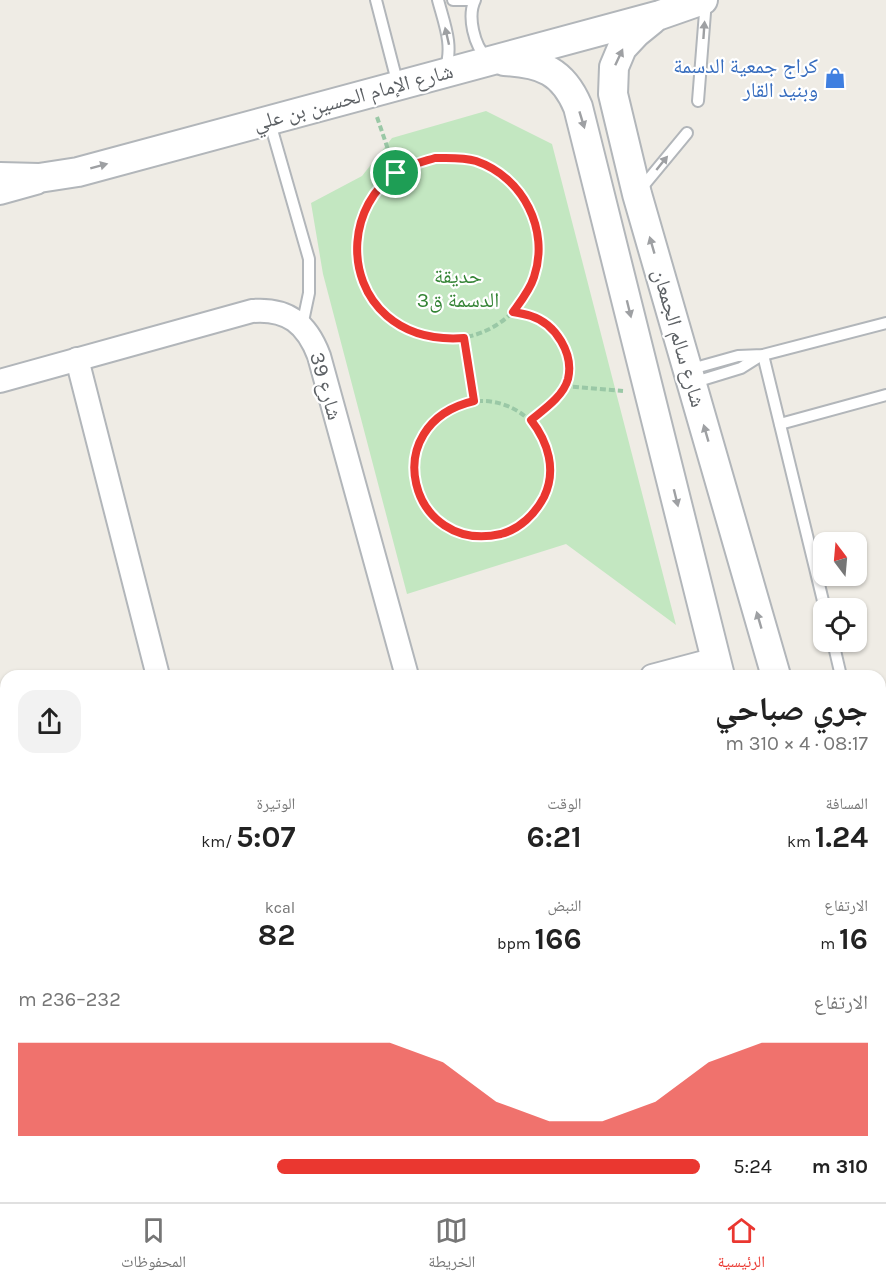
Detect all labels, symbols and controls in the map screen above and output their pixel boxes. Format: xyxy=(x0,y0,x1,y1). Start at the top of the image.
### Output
one-way arrow xyxy=(699,20,708,39)
one-way arrow xyxy=(442,27,451,46)
one-way arrow xyxy=(614,48,623,65)
place label: كراج جمعية الدسمة وبنيد القار xyxy=(673,54,818,102)
street label: شارع الإمام الحسين بن علي xyxy=(250,59,457,139)
shop icon: كراج جمعية الدسمة وبنيد القار xyxy=(823,66,847,90)
one-way arrow xyxy=(578,111,587,129)
pin xyxy=(370,147,421,198)
icon: arrive xyxy=(379,156,412,189)
one-way arrow xyxy=(655,156,668,171)
one-way arrow xyxy=(90,161,108,170)
one-way arrow xyxy=(647,236,656,254)
park label: حديقة الدسمة ق3 xyxy=(417,264,499,313)
street label: شارع سالم الجمعان xyxy=(646,266,710,411)
one-way arrow xyxy=(625,300,634,318)
street label: شارع 39 xyxy=(304,349,347,423)
one-way arrow xyxy=(701,424,710,442)
one-way arrow xyxy=(671,489,681,507)
north arrow xyxy=(813,532,867,586)
map controls xyxy=(813,532,867,652)
button: locate xyxy=(813,598,867,652)
one-way arrow xyxy=(754,611,764,629)
button: share xyxy=(18,690,81,753)
text: جري صباحي xyxy=(715,690,868,728)
text: 08:17 · 4 × 310 m xyxy=(725,732,868,755)
text: الوتيرة xyxy=(256,794,295,813)
text: الوقت xyxy=(547,794,582,813)
text: المسافة xyxy=(826,794,868,813)
text: 5:07 xyxy=(236,819,295,855)
text: 6:21 xyxy=(527,819,582,855)
text: 1.24 xyxy=(815,819,868,855)
text: /km xyxy=(201,832,236,851)
text: km xyxy=(787,832,815,851)
text: النبض xyxy=(548,896,582,915)
text: الارتفاع xyxy=(824,896,868,915)
text: kcal xyxy=(265,898,295,917)
text: 82 xyxy=(258,917,295,953)
text: 166 xyxy=(535,921,582,957)
text: 16 xyxy=(839,921,868,957)
text: bpm xyxy=(497,934,535,953)
text: m xyxy=(820,934,839,953)
text: 232–236 m xyxy=(18,988,121,1011)
text: الارتفاع xyxy=(813,991,868,1014)
text: 5:24 xyxy=(733,1155,772,1178)
text: 310 m xyxy=(812,1155,868,1178)
tab: المحفوظات xyxy=(121,1214,186,1277)
tab: الخريطة xyxy=(428,1214,475,1277)
tab: الرئيسية xyxy=(718,1214,765,1277)

